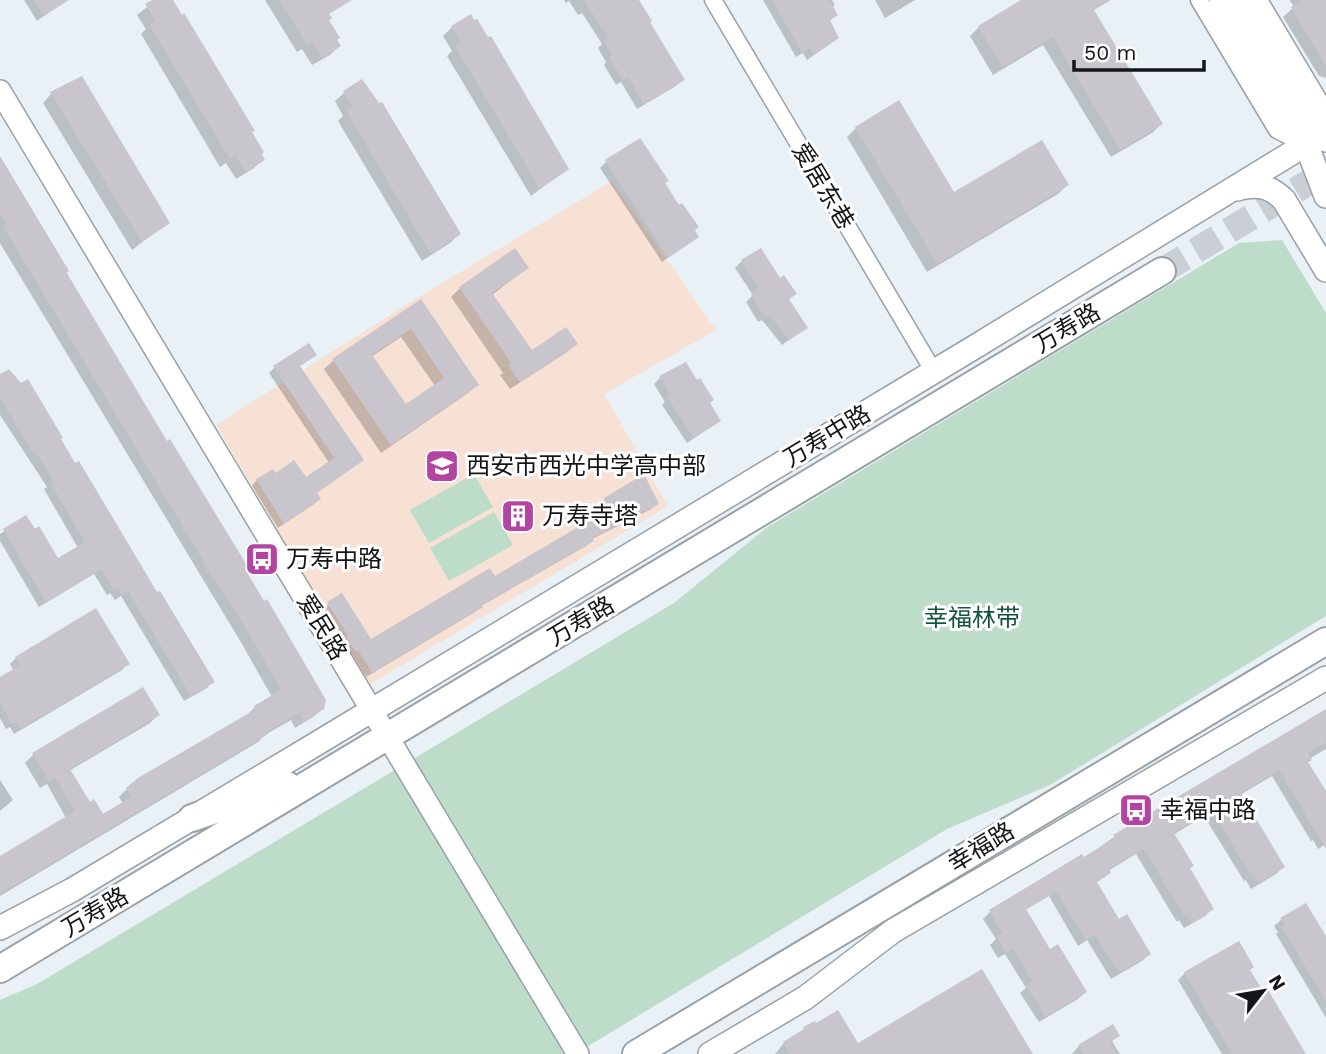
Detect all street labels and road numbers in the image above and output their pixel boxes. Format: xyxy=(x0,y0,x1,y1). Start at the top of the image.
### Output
street label: 爱居东巷 xyxy=(786,138,860,234)
street label: 万寿路 xyxy=(1029,297,1105,359)
street label: 万寿中路 xyxy=(779,399,875,473)
street label: 爱民路 xyxy=(291,589,353,665)
street label: 万寿路 xyxy=(543,590,619,652)
street label: 幸福路 xyxy=(943,816,1019,878)
street label: 万寿路 xyxy=(57,881,133,943)

